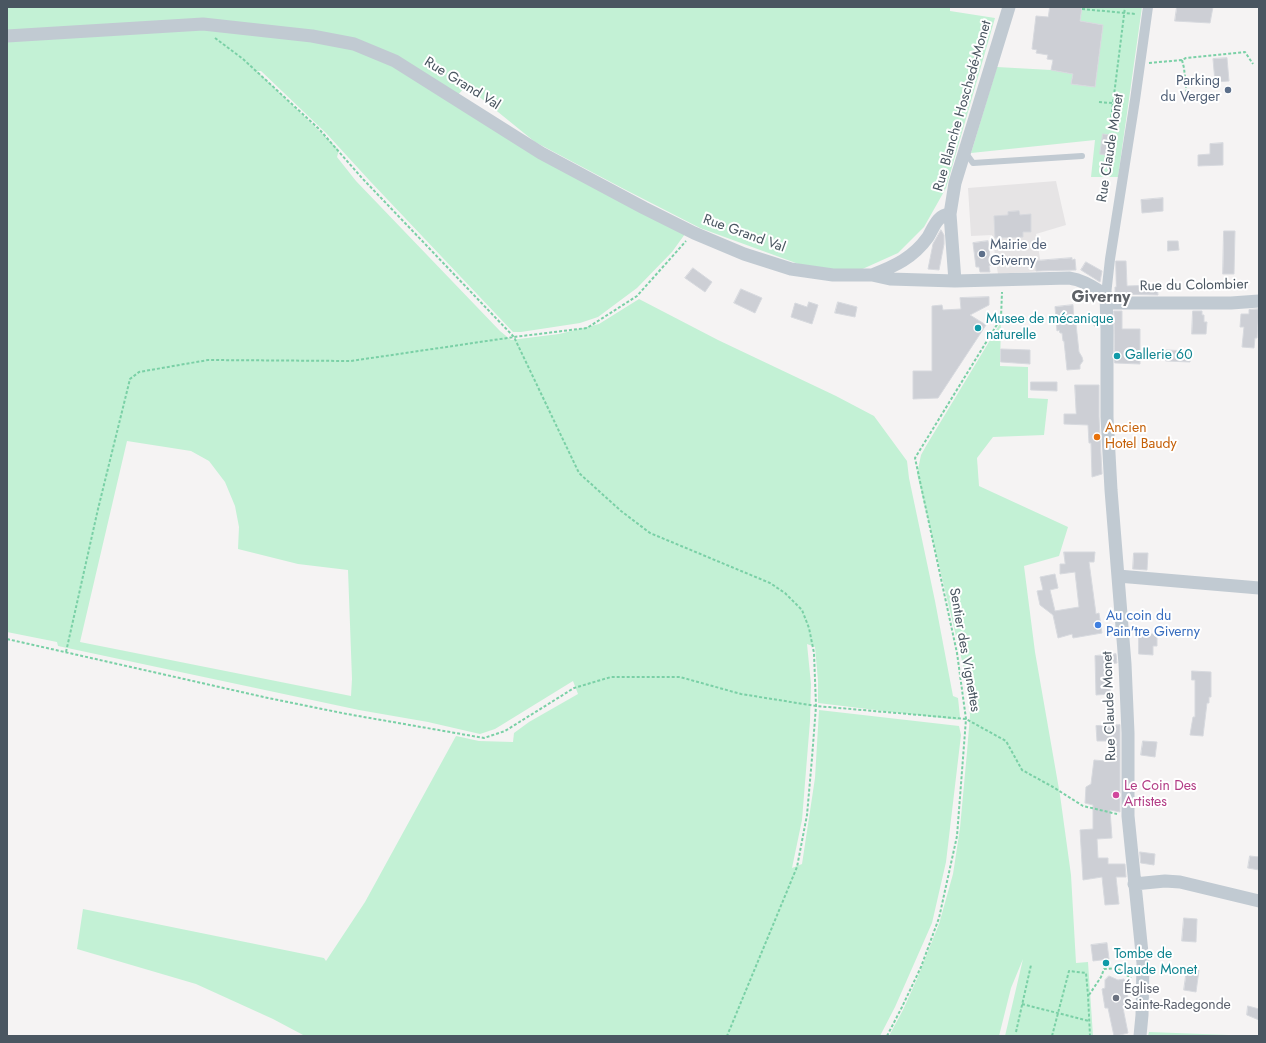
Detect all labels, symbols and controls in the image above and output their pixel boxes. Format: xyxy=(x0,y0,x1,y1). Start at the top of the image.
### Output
street label: Rue Blanche Hoschedé-Monet xyxy=(931,19,995,193)
street label: Rue Grand Val xyxy=(421,54,503,114)
place label: Parking du Verger xyxy=(1161,74,1220,106)
marker: Parking du Verger xyxy=(1223,85,1233,95)
street label: Rue Claude Monet xyxy=(1094,92,1128,204)
street label: Rue Grand Val xyxy=(701,211,787,257)
place label: Mairie de Giverny xyxy=(990,238,1047,270)
marker: Mairie de Giverny xyxy=(977,249,987,259)
street label: Rue du Colombier xyxy=(1139,277,1249,295)
district label: Giverny xyxy=(1072,288,1130,308)
place label: Musee de mécanique naturelle xyxy=(986,312,1113,344)
marker: Musee de mécanique naturelle xyxy=(973,323,983,333)
place label: Gallerie 60 xyxy=(1125,348,1193,364)
marker: Gallerie 60 xyxy=(1112,351,1122,361)
place label: Ancien Hotel Baudy xyxy=(1105,421,1177,454)
marker: Ancien Hotel Baudy xyxy=(1092,432,1102,442)
street label: Sentier des Vignettes xyxy=(945,587,983,713)
place label: Au coin du Pain'tre Giverny xyxy=(1106,609,1200,642)
marker: Au coin du Pain'tre Giverny xyxy=(1093,620,1103,630)
street label: Rue Claude Monet xyxy=(1100,651,1120,761)
place label: Le Coin Des Artistes xyxy=(1124,779,1197,812)
marker: Le Coin Des Artistes xyxy=(1111,790,1121,800)
place label: Tombe de Claude Monet xyxy=(1114,947,1197,980)
marker: Tombe de Claude Monet xyxy=(1101,958,1111,968)
place label: Église Sainte-Radegonde xyxy=(1124,982,1231,1014)
marker: Église Sainte-Radegonde xyxy=(1111,993,1121,1003)

